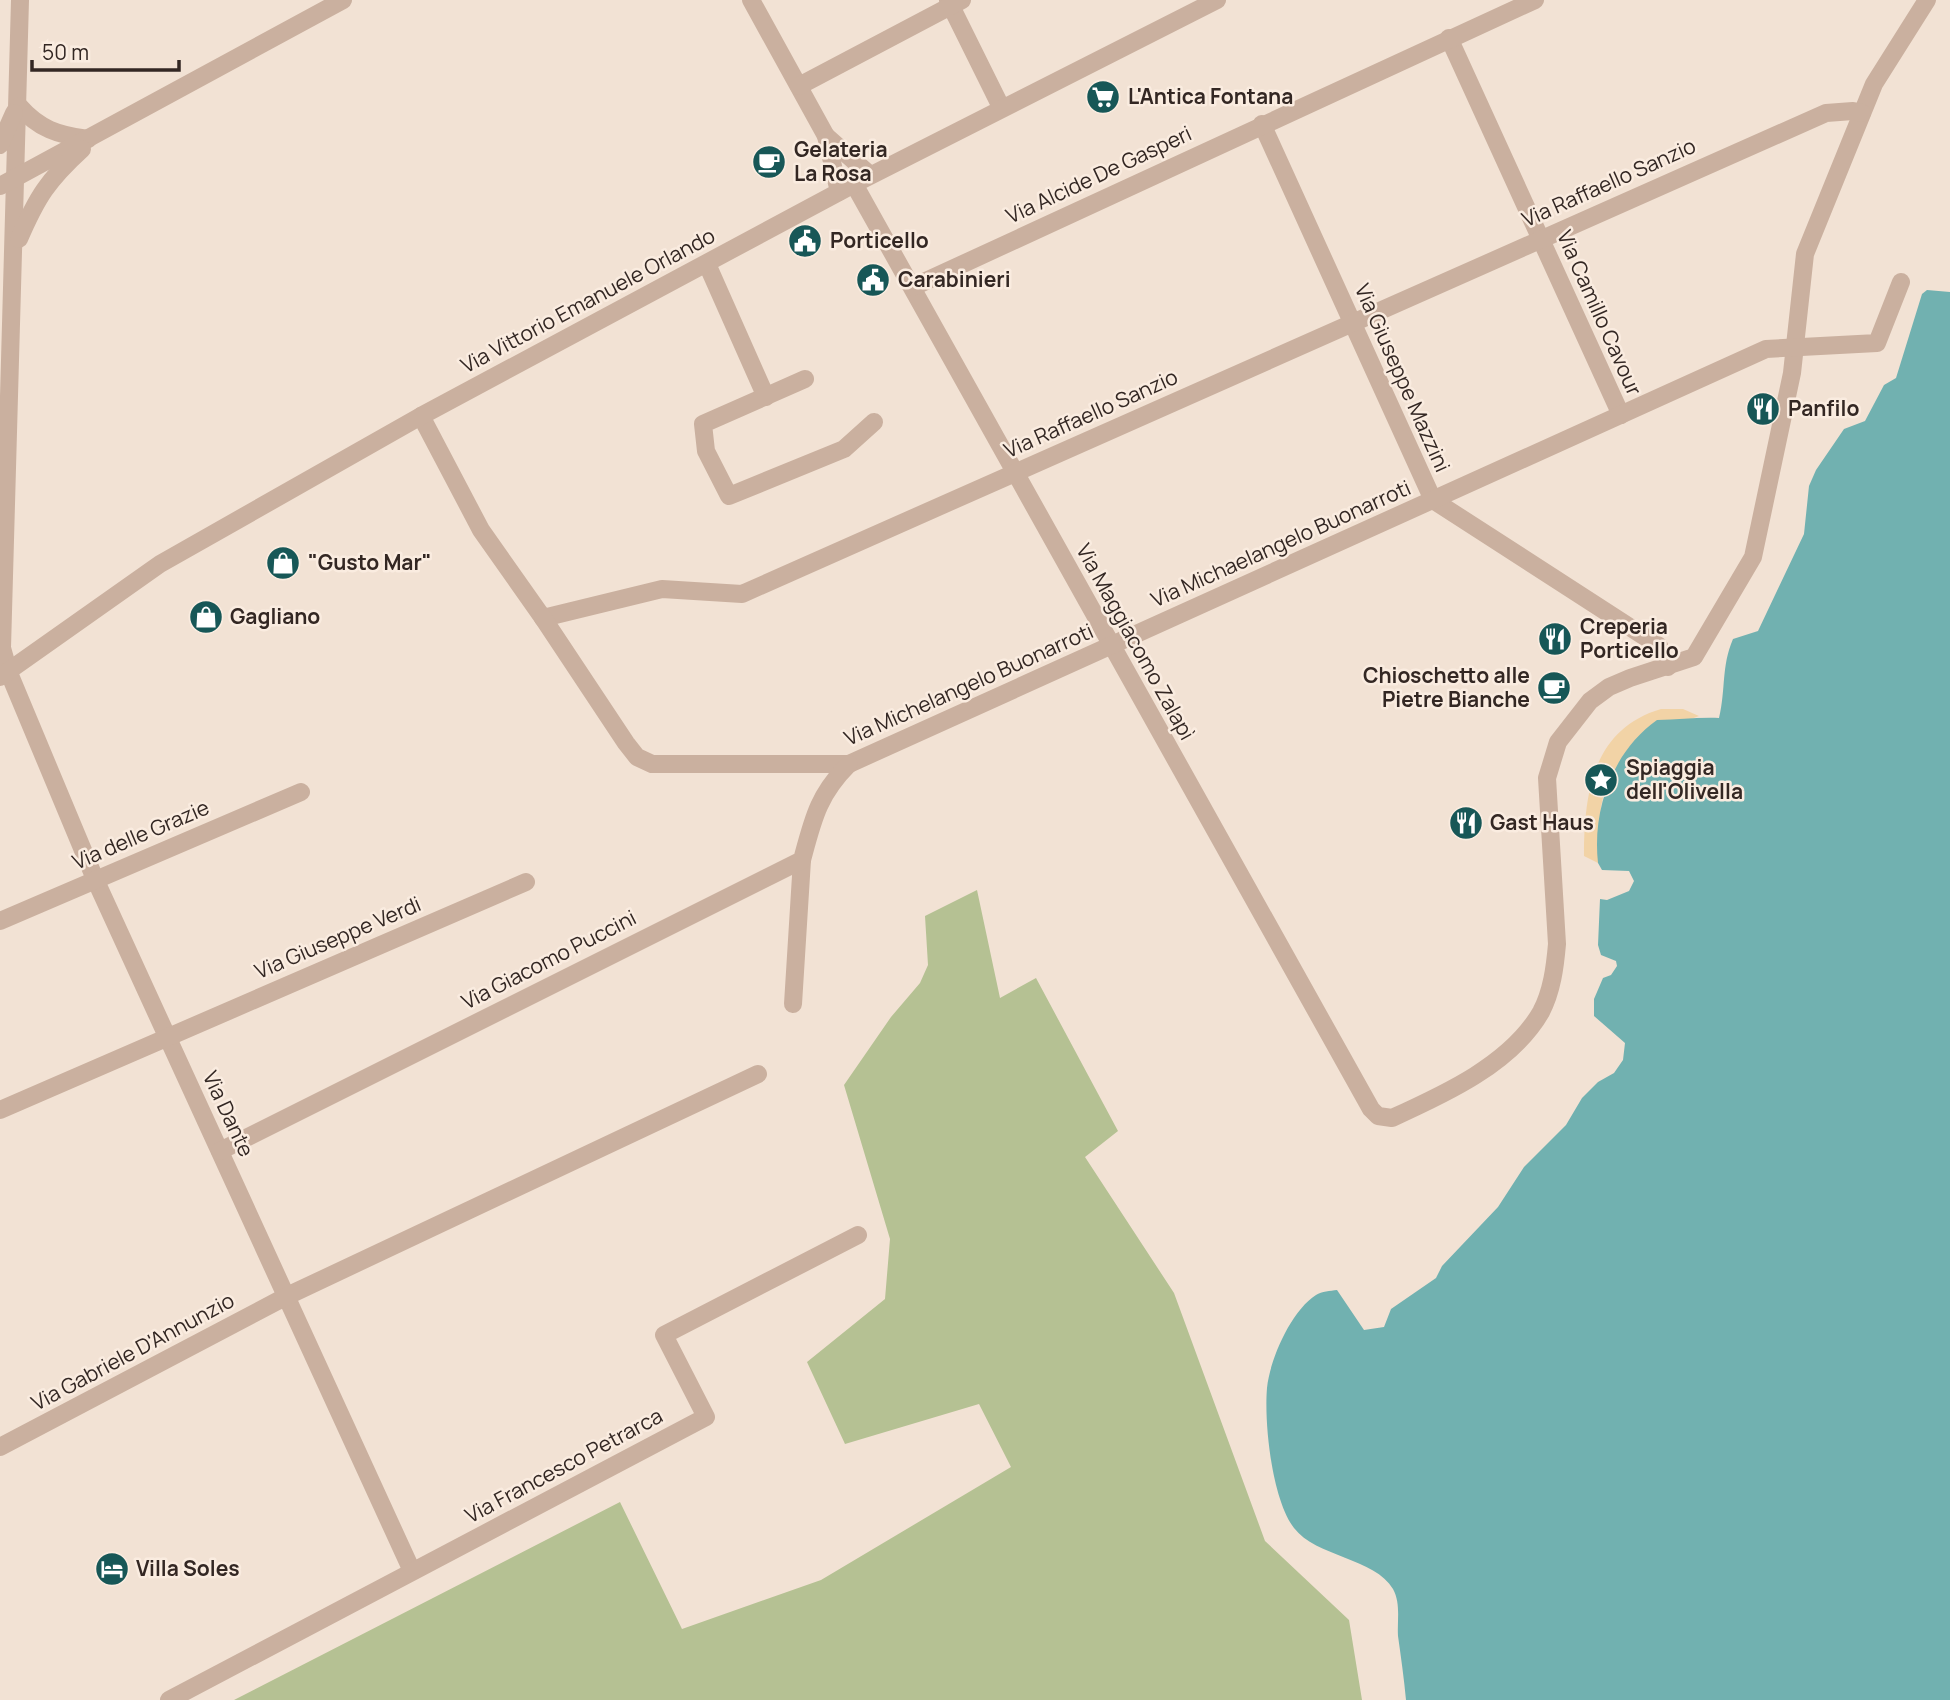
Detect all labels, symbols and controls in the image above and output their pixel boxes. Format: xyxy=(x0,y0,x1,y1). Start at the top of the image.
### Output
scale bar xyxy=(32,28,178,72)
text: 50 m xyxy=(42,38,89,66)
supermarket icon: L'Antica Fontana xyxy=(1084,78,1122,116)
place label: L'Antica Fontana xyxy=(1128,82,1293,110)
street label: Via Alcide De Gasperi xyxy=(1001,119,1196,229)
street label: Via Raffaello Sanzio xyxy=(1517,131,1700,233)
place label: Gelateria La Rosa xyxy=(794,135,888,187)
cafe icon: Gelateria La Rosa xyxy=(750,143,788,181)
street label: Via Vittorio Emanuele Orlando xyxy=(456,221,719,379)
public building icon: Porticello xyxy=(786,222,824,260)
place label: Porticello xyxy=(830,226,929,254)
street label: Via Camillo Cavour xyxy=(1551,226,1649,400)
public building icon: Carabinieri xyxy=(854,261,892,299)
place label: Carabinieri xyxy=(898,265,1011,293)
street label: Via Giuseppe Mazzini xyxy=(1349,279,1457,476)
street label: Via Raffaello Sanzio xyxy=(999,362,1182,464)
restaurant icon: Panfilo xyxy=(1744,390,1782,428)
place label: Panfilo xyxy=(1788,394,1859,422)
street label: Via Michaelangelo Buonarroti xyxy=(1146,473,1415,613)
street label: Via Maggiacomo Zalapì xyxy=(1070,538,1202,745)
shop icon: "Gusto Mar" xyxy=(264,544,302,582)
place label: "Gusto Mar" xyxy=(308,548,432,576)
shop icon: Gagliano xyxy=(187,598,225,636)
place label: Gagliano xyxy=(230,602,320,630)
place label: Creperia Porticello xyxy=(1580,612,1679,664)
street label: Via Michelangelo Buonarroti xyxy=(840,616,1098,752)
restaurant icon: Creperia Porticello xyxy=(1536,620,1574,658)
place label: Chioschetto alle Pietre Bianche xyxy=(1363,661,1530,713)
cafe icon: Chioschetto alle Pietre Bianche xyxy=(1535,669,1573,707)
place label: Spiaggia dell'Olivella xyxy=(1626,753,1743,805)
place icon: Spiaggia dell'Olivella xyxy=(1582,761,1620,799)
street label: Via delle Grazie xyxy=(68,793,213,875)
restaurant icon: Gast Haus xyxy=(1447,804,1485,842)
place label: Gast Haus xyxy=(1490,808,1594,836)
street label: Via Giuseppe Verdi xyxy=(250,889,425,985)
street label: Via Giacomo Puccini xyxy=(456,903,641,1015)
street label: Via Dante xyxy=(197,1066,261,1161)
street label: Via Gabriele D'Annunzio xyxy=(26,1286,239,1416)
street label: Via Francesco Petrarca xyxy=(460,1401,667,1529)
hotel icon: Villa Soles xyxy=(93,1550,131,1588)
place label: Villa Soles xyxy=(136,1554,240,1582)

